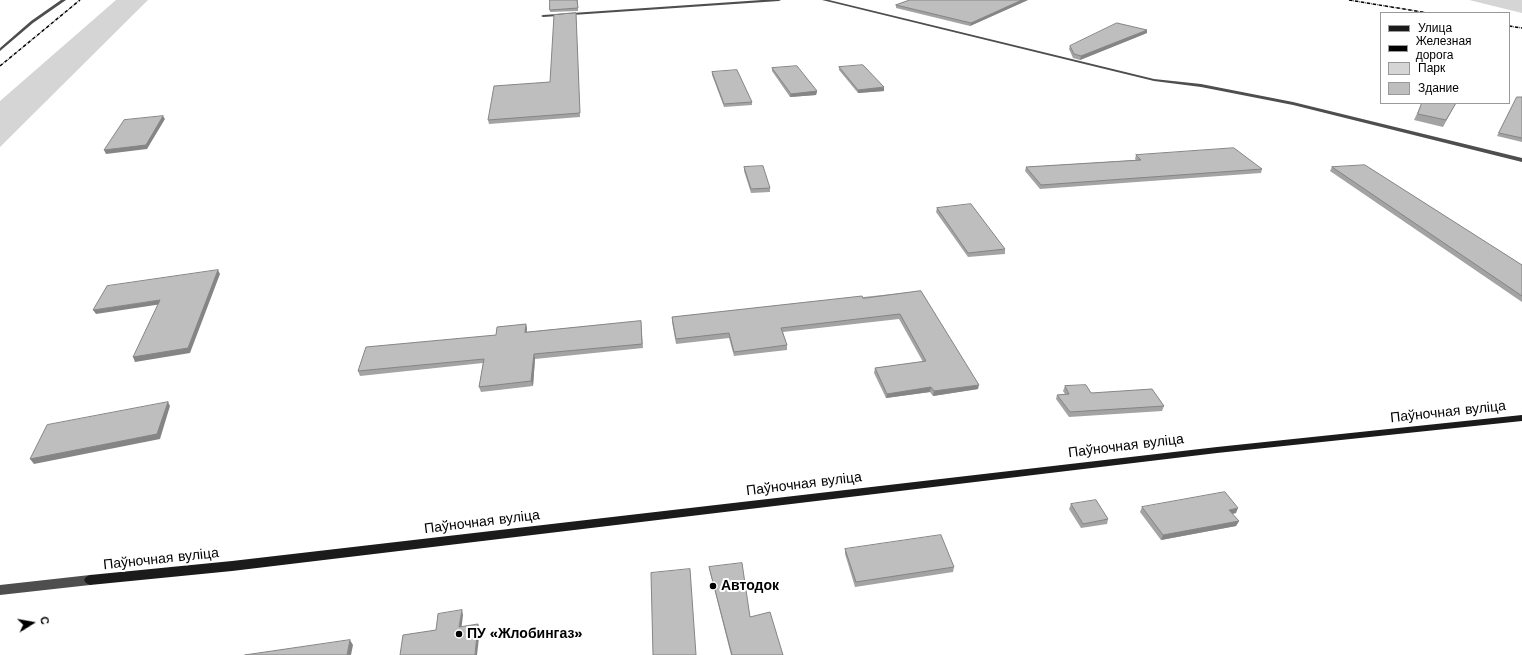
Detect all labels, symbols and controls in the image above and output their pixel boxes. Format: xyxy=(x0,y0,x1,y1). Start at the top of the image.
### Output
legend xyxy=(1380,12,1510,104)
text: Улица xyxy=(1418,21,1452,35)
text: Железная дорога xyxy=(1416,34,1472,62)
text: Парк xyxy=(1418,61,1445,75)
text: Здание xyxy=(1418,81,1459,95)
street label: Паўночная вуліца xyxy=(1389,398,1507,426)
street label: Паўночная вуліца xyxy=(1067,431,1185,461)
street label: Паўночная вуліца xyxy=(745,469,863,499)
street label: Паўночная вуліца xyxy=(423,507,541,537)
street label: Паўночная вуліца xyxy=(102,545,220,573)
place label: Автодок xyxy=(721,578,779,594)
marker: Автодок xyxy=(708,581,718,591)
north arrow xyxy=(12,603,52,643)
text: С xyxy=(37,615,51,626)
place label: ПУ «Жлобингаз» xyxy=(467,626,583,642)
marker: ПУ «Жлобингаз» xyxy=(454,629,464,639)

